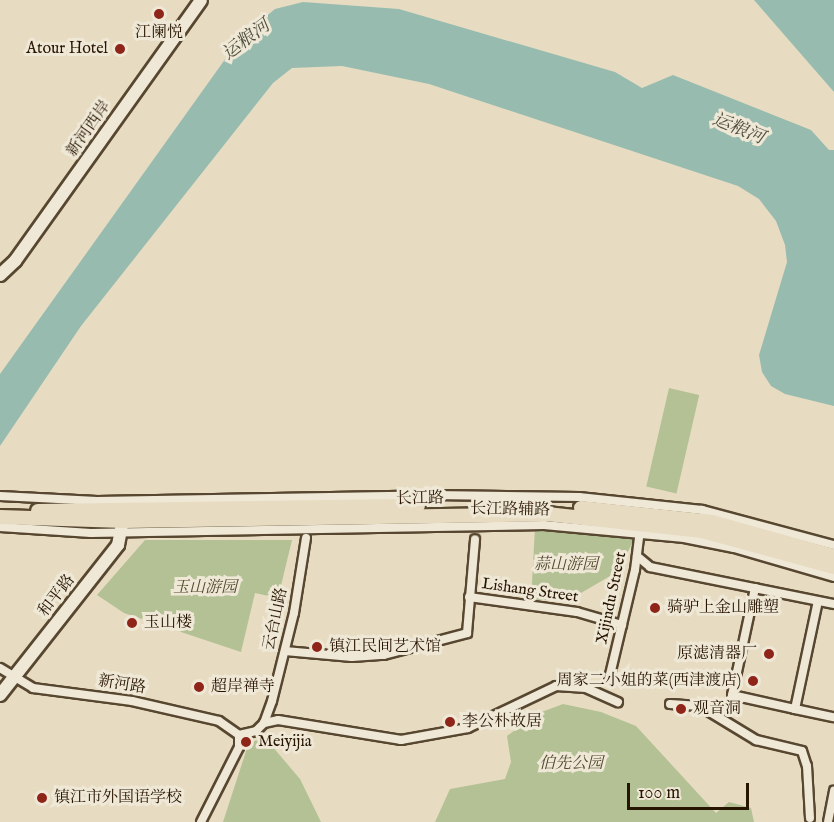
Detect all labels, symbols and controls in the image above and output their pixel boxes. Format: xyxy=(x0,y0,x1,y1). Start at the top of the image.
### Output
marker: 江阑悦 xyxy=(152,7,166,21)
water label: 运粮河 xyxy=(219,16,275,66)
place label: 江阑悦 xyxy=(135,23,183,43)
place label: Atour Hotel xyxy=(26,39,108,59)
marker: Atour Hotel xyxy=(113,42,127,56)
street label: 新河西岸 xyxy=(63,97,115,161)
water label: 运粮河 xyxy=(709,110,767,150)
street label: 长江路 xyxy=(396,489,444,509)
street label: 长江路辅路 xyxy=(470,500,550,520)
street label: Xijindu Street xyxy=(593,550,631,646)
park label: 蒜山游园 xyxy=(534,555,598,575)
street label: 和平路 xyxy=(35,571,79,621)
street label: Lishang Street xyxy=(481,575,579,607)
park label: 玉山游园 xyxy=(173,578,237,598)
street label: 云台山路 xyxy=(260,586,292,652)
place label: 骑驴上金山雕塑 xyxy=(667,598,779,618)
marker: 骑驴上金山雕塑 xyxy=(648,601,662,615)
place label: 玉山楼 xyxy=(144,613,192,633)
marker: 玉山楼 xyxy=(125,616,139,630)
place label: 镇江民间艺术馆 xyxy=(329,637,441,657)
marker: 镇江民间艺术馆 xyxy=(310,640,324,654)
place label: 原滤清器厂 xyxy=(677,644,757,664)
marker: 原滤清器厂 xyxy=(762,647,776,661)
place label: 周家二小姐的菜(西津渡店) xyxy=(557,671,741,691)
street label: 新河路 xyxy=(97,672,147,698)
marker: 周家二小姐的菜(西津渡店) xyxy=(746,674,760,688)
place label: 超岸禅寺 xyxy=(211,677,275,697)
marker: 超岸禅寺 xyxy=(192,680,206,694)
place label: 观音洞 xyxy=(693,699,741,719)
marker: 观音洞 xyxy=(674,702,688,716)
place label: 李公朴故居 xyxy=(462,712,542,732)
marker: 李公朴故居 xyxy=(443,715,457,729)
place label: Meiyijia xyxy=(258,732,312,752)
marker: Meiyijia xyxy=(239,735,253,749)
park label: 伯先公园 xyxy=(539,754,603,774)
scale bar xyxy=(630,771,752,809)
text: 100 m xyxy=(638,782,680,805)
place label: 镇江市外国语学校 xyxy=(54,788,182,808)
marker: 镇江市外国语学校 xyxy=(35,791,49,805)

